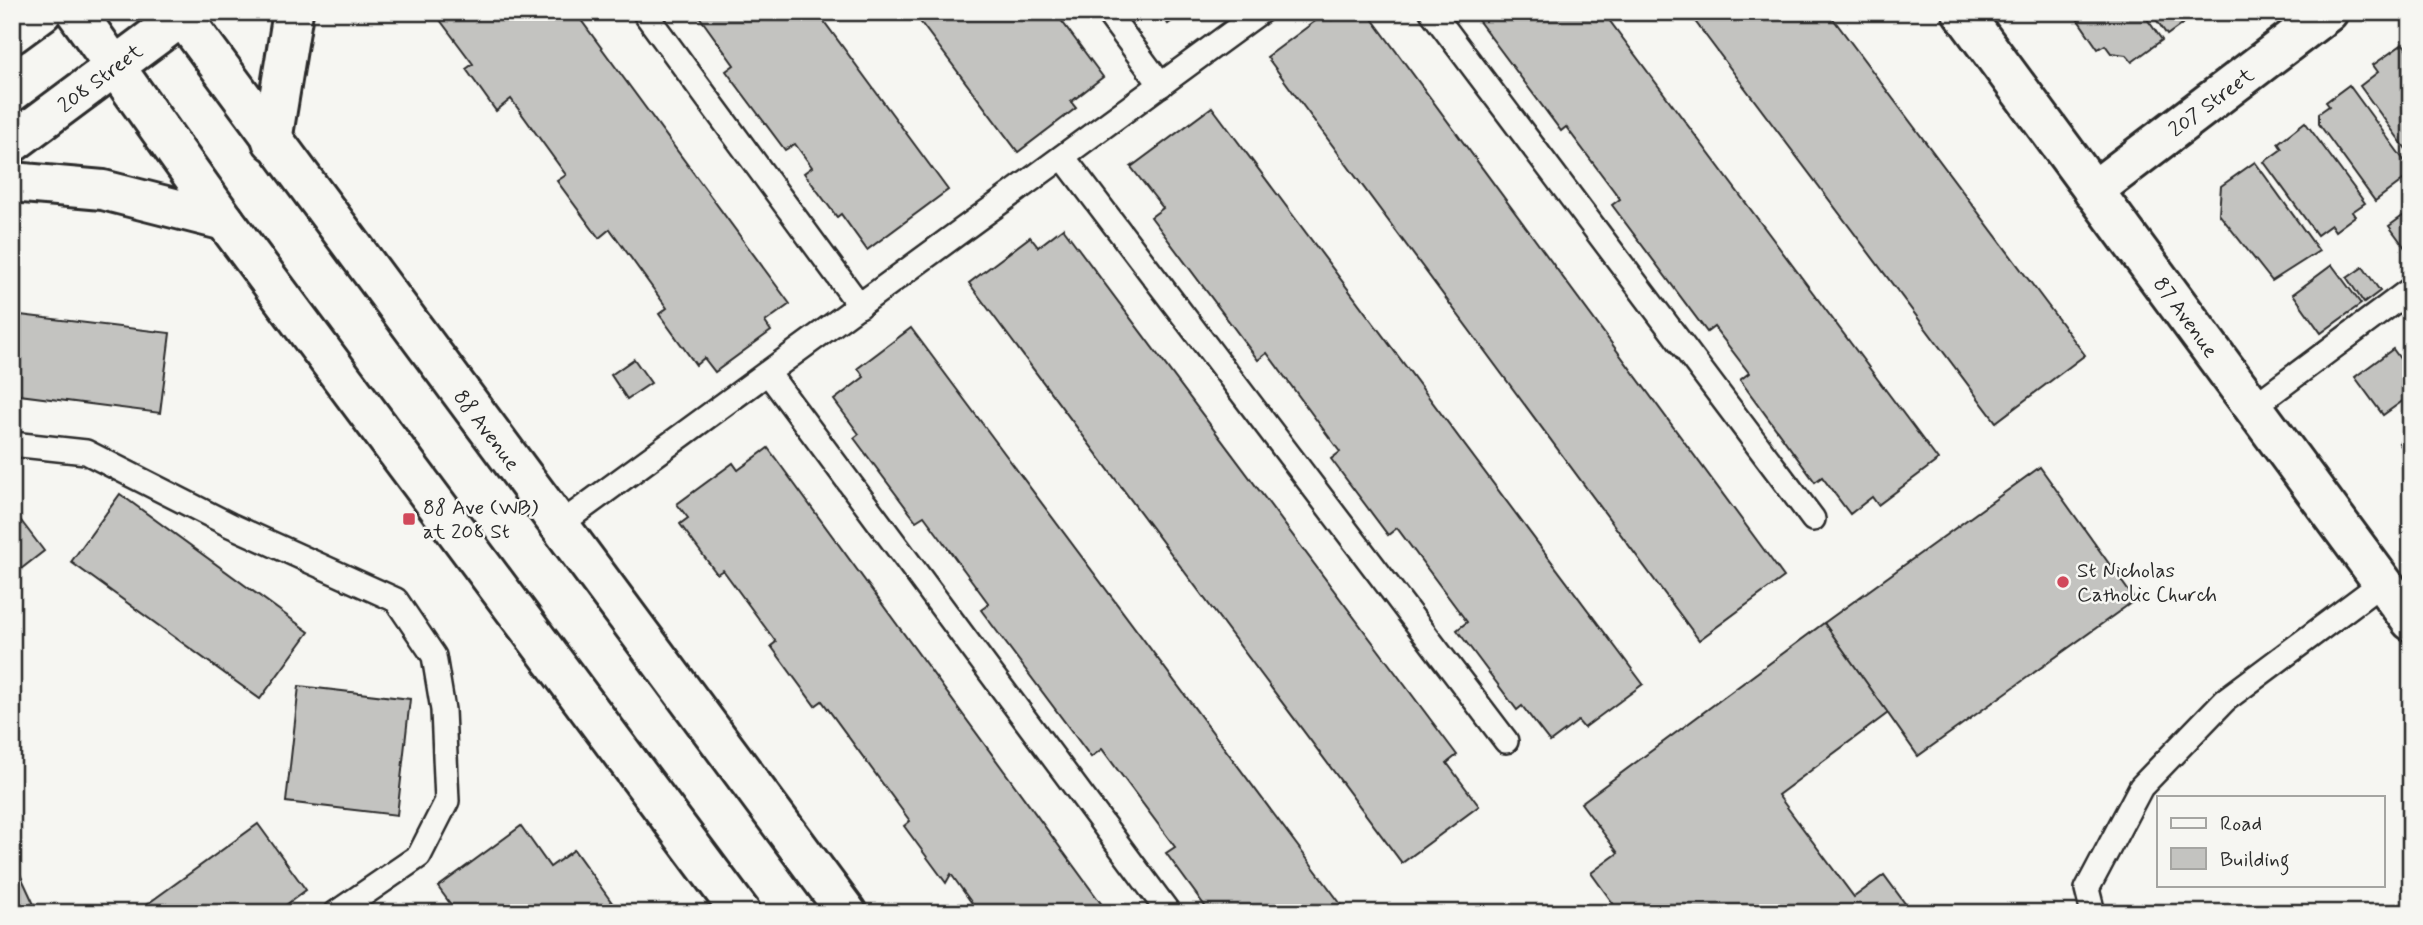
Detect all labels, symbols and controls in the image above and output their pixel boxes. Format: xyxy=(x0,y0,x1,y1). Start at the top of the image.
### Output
street label: 208 Street xyxy=(52,37,149,120)
street label: 207 Street xyxy=(2163,61,2260,144)
street label: 87 Avenue xyxy=(2146,271,2224,364)
street label: 88 Avenue xyxy=(446,384,526,477)
place label: 88 Ave (WB) at 208 St xyxy=(423,494,539,546)
marker: 88 Ave (WB) at 208 St xyxy=(401,511,417,527)
place label: St Nicholas Catholic Church xyxy=(2077,557,2217,609)
marker: St Nicholas Catholic Church xyxy=(2055,574,2071,590)
legend xyxy=(2157,796,2384,886)
text: Road xyxy=(2220,810,2262,838)
text: Building xyxy=(2220,846,2290,876)

